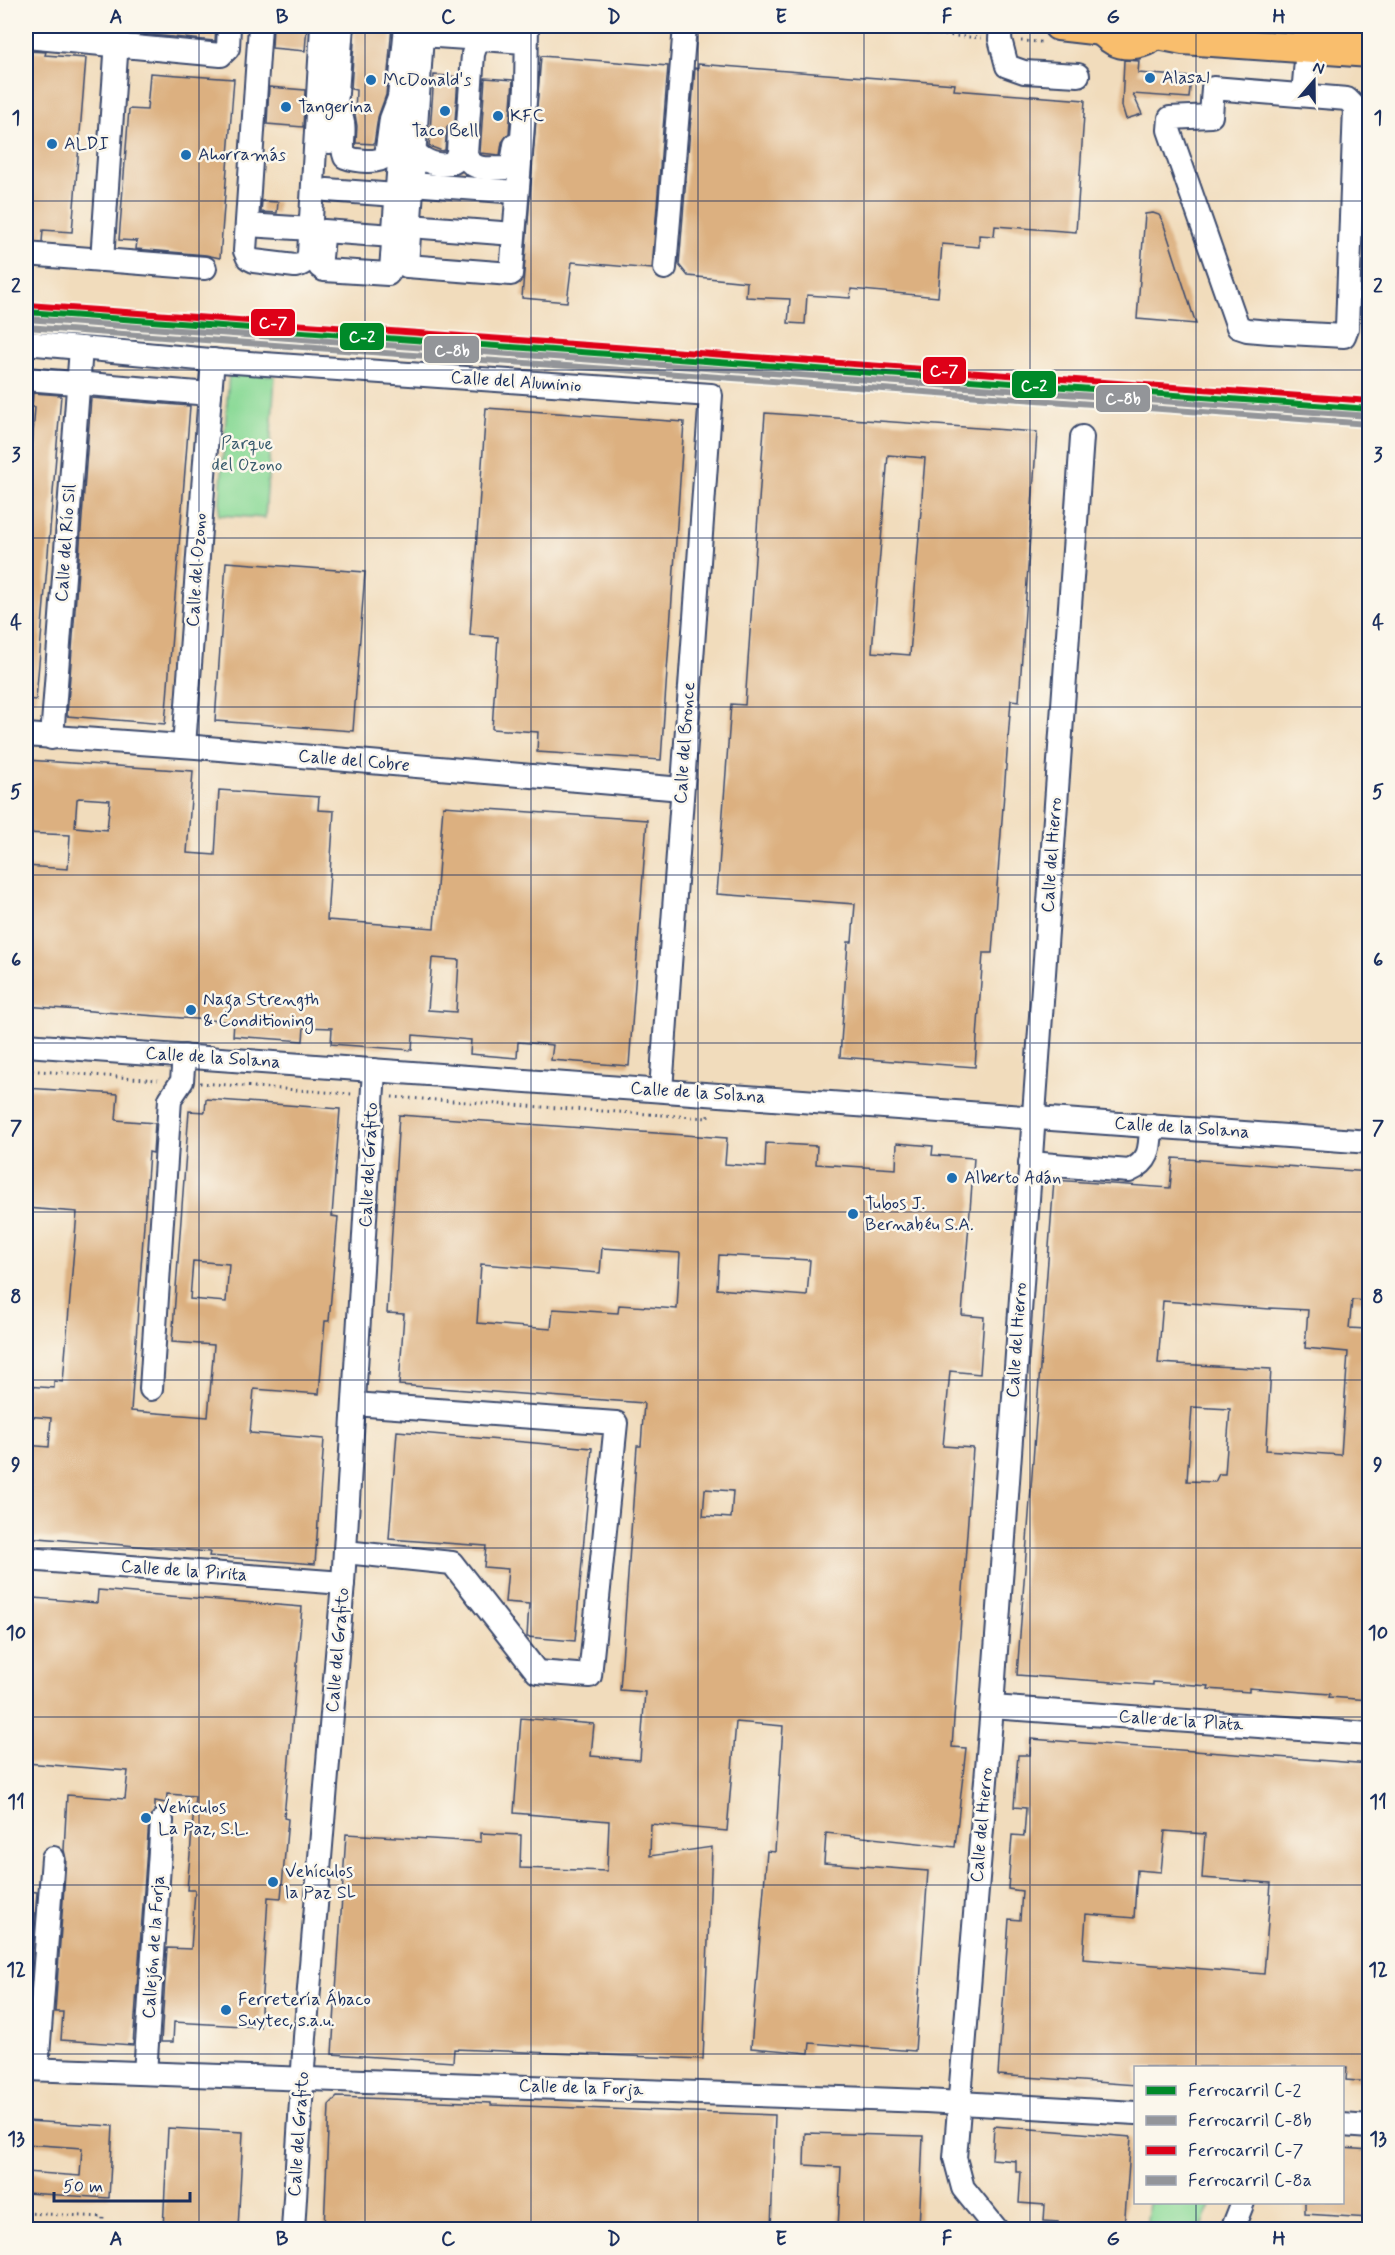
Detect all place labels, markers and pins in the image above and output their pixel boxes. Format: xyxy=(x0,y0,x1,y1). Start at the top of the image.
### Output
place label: Alasal xyxy=(1162,66,1209,90)
place label: McDonald's xyxy=(383,68,471,92)
marker: Alasal xyxy=(1143,71,1157,85)
marker: McDonald's xyxy=(364,73,378,87)
place label: Tangerina xyxy=(298,95,373,120)
marker: Tangerina xyxy=(279,100,293,114)
marker: Taco Bell xyxy=(438,104,452,118)
place label: KFC xyxy=(510,104,544,128)
marker: KFC xyxy=(491,109,505,123)
place label: Taco Bell xyxy=(412,119,478,143)
place label: ALDI xyxy=(64,132,109,156)
marker: ALDI xyxy=(45,137,59,151)
place label: Ahorramás xyxy=(198,143,286,167)
marker: Ahorramás xyxy=(179,148,193,162)
place label: Naga Strength & Conditioning xyxy=(203,988,319,1034)
marker: Naga Strength & Conditioning xyxy=(184,1003,198,1017)
place label: Alberto Adán xyxy=(964,1166,1061,1190)
marker: Alberto Adán xyxy=(945,1171,959,1185)
place label: Tubos J. Bernabéu S.A. xyxy=(865,1192,974,1237)
marker: Tubos J. Bernabéu S.A. xyxy=(846,1207,860,1221)
place label: Vehículos La Paz, S.L. xyxy=(158,1796,249,1841)
marker: Vehículos La Paz, S.L. xyxy=(139,1811,153,1825)
place label: Vehículos la Paz SL xyxy=(285,1860,356,1905)
marker: Vehículos la Paz SL xyxy=(266,1875,280,1889)
place label: Ferretería Ábaco Suytec, s.a.u. xyxy=(238,1988,371,2033)
marker: Ferretería Ábaco Suytec, s.a.u. xyxy=(219,2003,233,2017)

